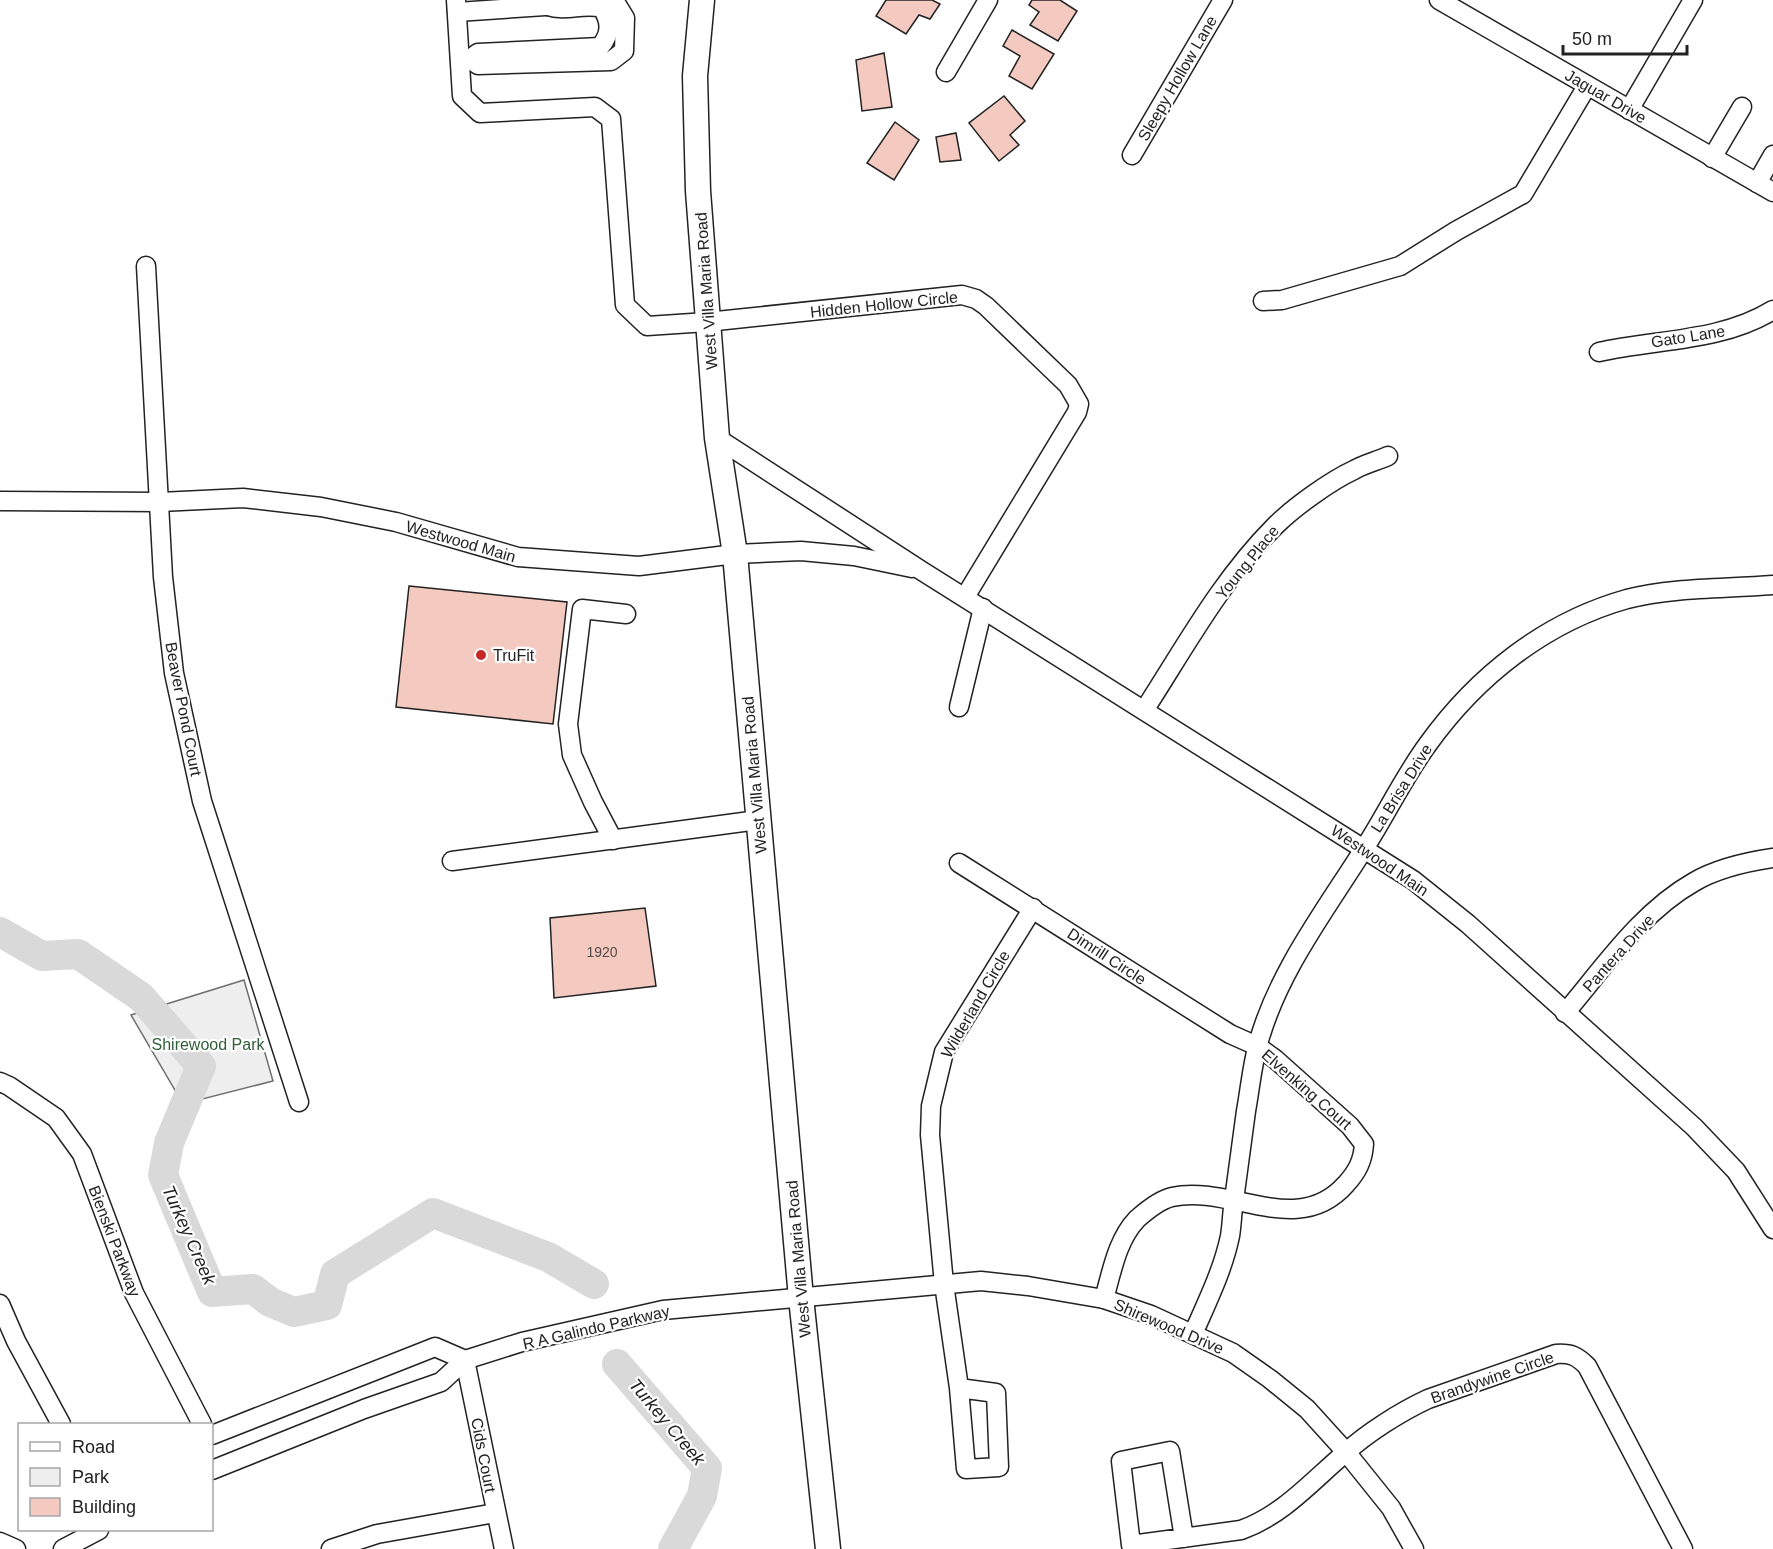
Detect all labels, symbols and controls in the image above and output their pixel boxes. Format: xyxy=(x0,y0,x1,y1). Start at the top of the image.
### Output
street label: Sleepy Hollow Lane xyxy=(1135,13,1220,144)
scale bar xyxy=(1563,18,1688,56)
text: 50 m xyxy=(1572,29,1612,49)
street label: Jaguar Drive xyxy=(1562,66,1649,127)
street label: West Villa Maria Road xyxy=(693,212,720,370)
street label: Hidden Hollow Circle xyxy=(809,288,959,321)
street label: Gato Lane xyxy=(1650,322,1726,351)
street label: Westwood Main xyxy=(404,518,518,565)
street label: Young Place xyxy=(1213,522,1282,602)
street label: Beaver Pond Court xyxy=(162,641,205,778)
place label: TruFit xyxy=(493,647,535,664)
marker: TruFit xyxy=(474,648,488,662)
street label: West Villa Maria Road xyxy=(739,696,770,854)
street label: La Brisa Drive xyxy=(1368,741,1435,835)
street label: Westwood Main xyxy=(1328,822,1432,899)
street label: Pantera Drive xyxy=(1579,911,1657,995)
street label: Dimrill Circle xyxy=(1064,925,1149,988)
house number: 1920 xyxy=(586,944,618,960)
street label: Wilderland Circle xyxy=(938,948,1013,1061)
park label: Shirewood Park xyxy=(152,1036,265,1053)
street label: Elvenking Court xyxy=(1258,1046,1355,1133)
street label: West Villa Maria Road xyxy=(783,1180,814,1338)
water label: Turkey Creek xyxy=(158,1182,220,1289)
street label: Bienski Parkway xyxy=(86,1183,144,1299)
street label: Shirewood Drive xyxy=(1111,1296,1226,1357)
street label: R A Galindo Parkway xyxy=(521,1302,671,1353)
street label: Brandywine Circle xyxy=(1428,1348,1556,1406)
water label: Turkey Creek xyxy=(625,1375,710,1470)
street label: Cids Court xyxy=(468,1416,499,1494)
legend xyxy=(18,1423,213,1531)
text: Road xyxy=(72,1437,115,1457)
text: Park xyxy=(72,1467,110,1487)
text: Building xyxy=(72,1497,136,1517)

